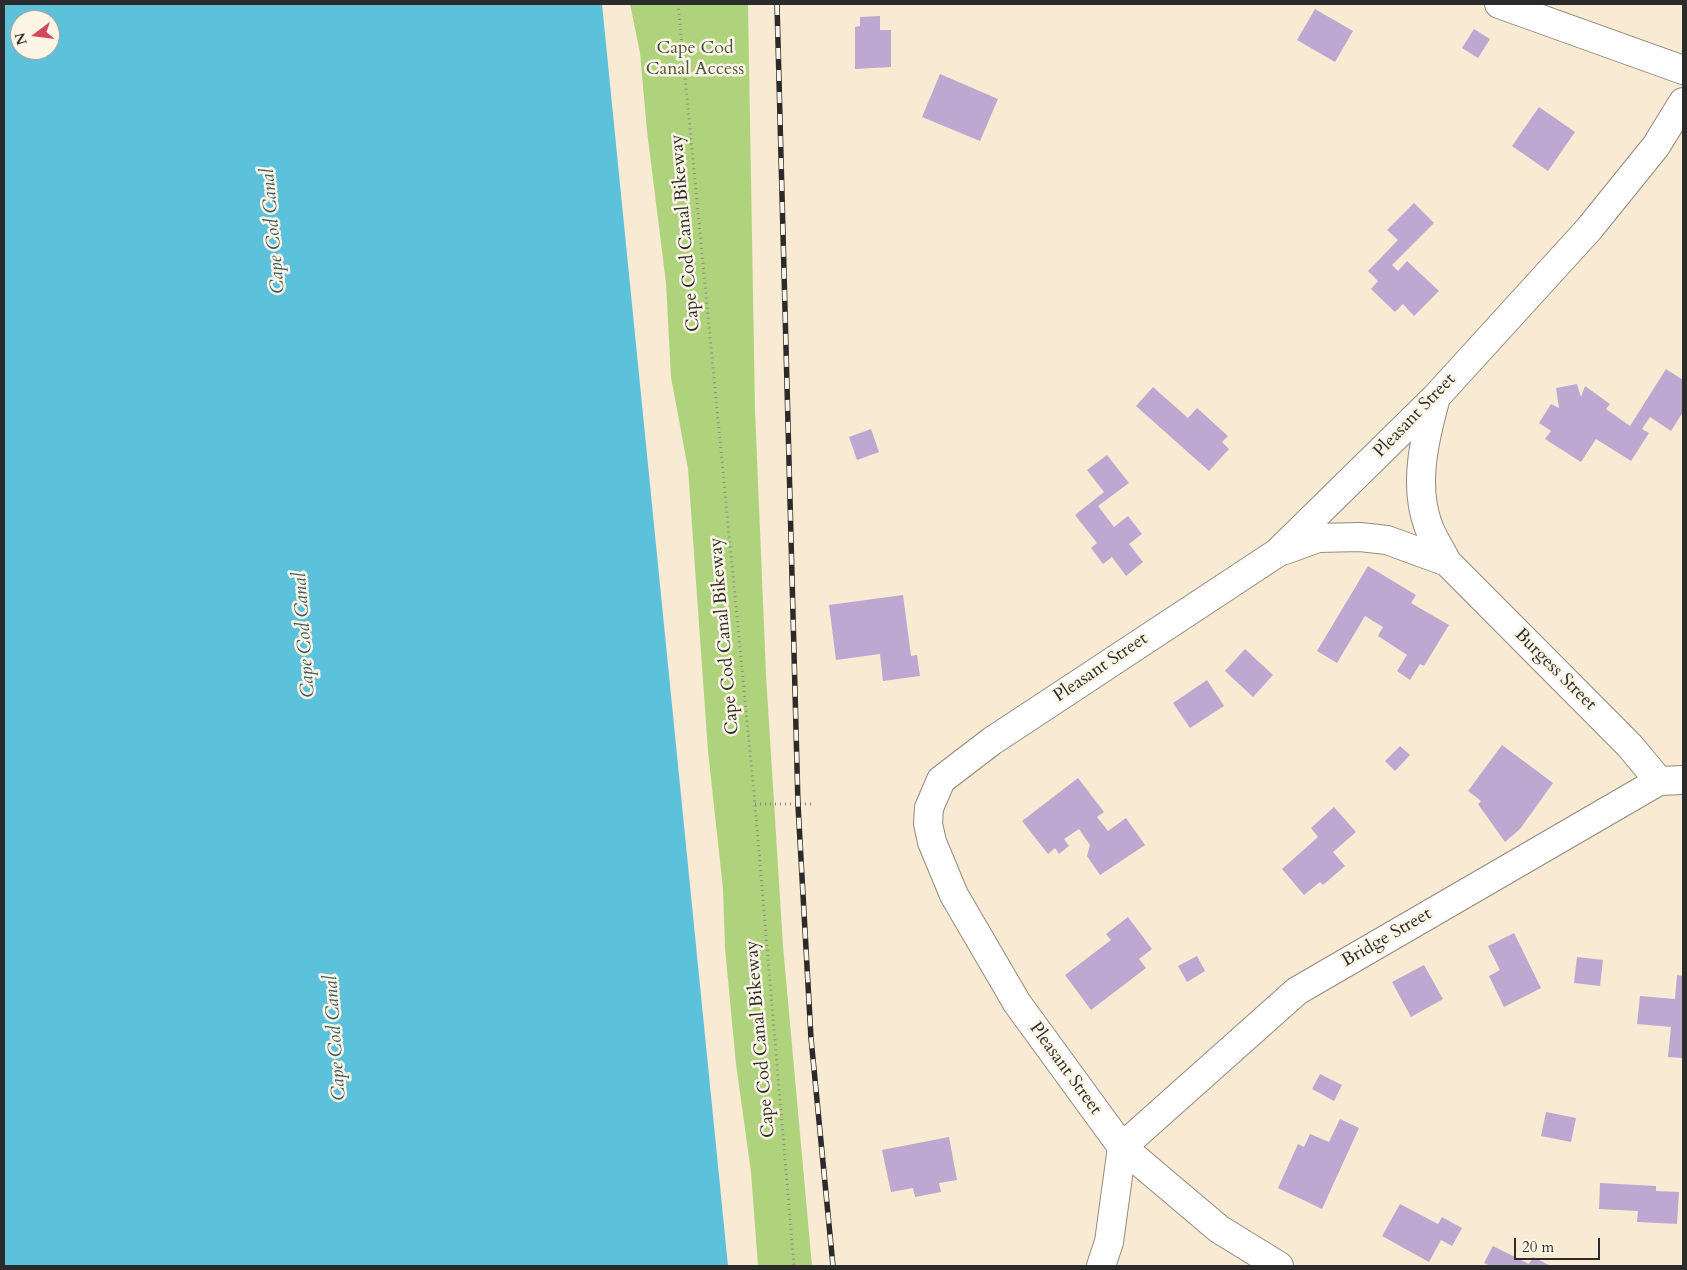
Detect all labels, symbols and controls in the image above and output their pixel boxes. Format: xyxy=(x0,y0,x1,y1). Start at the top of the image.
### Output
north arrow xyxy=(10,10,60,60)
text: N xyxy=(10,30,32,47)
park label: Cape Cod Canal Access xyxy=(646,38,744,80)
street label: Cape Cod Canal Bikeway xyxy=(667,134,705,332)
water label: Cape Cod Canal xyxy=(257,167,291,295)
street label: Pleasant Street xyxy=(1369,369,1461,463)
street label: Cape Cod Canal Bikeway xyxy=(706,537,744,735)
water label: Cape Cod Canal xyxy=(289,572,321,698)
street label: Burgess Street xyxy=(1509,624,1601,716)
street label: Pleasant Street xyxy=(1050,629,1152,707)
street label: Bridge Street xyxy=(1338,904,1436,972)
street label: Cape Cod Canal Bikeway xyxy=(742,940,780,1138)
water label: Cape Cod Canal xyxy=(320,975,352,1101)
street label: Pleasant Street xyxy=(1024,1019,1106,1119)
scale bar xyxy=(1517,1228,1603,1260)
text: 20 m xyxy=(1522,1237,1554,1257)

